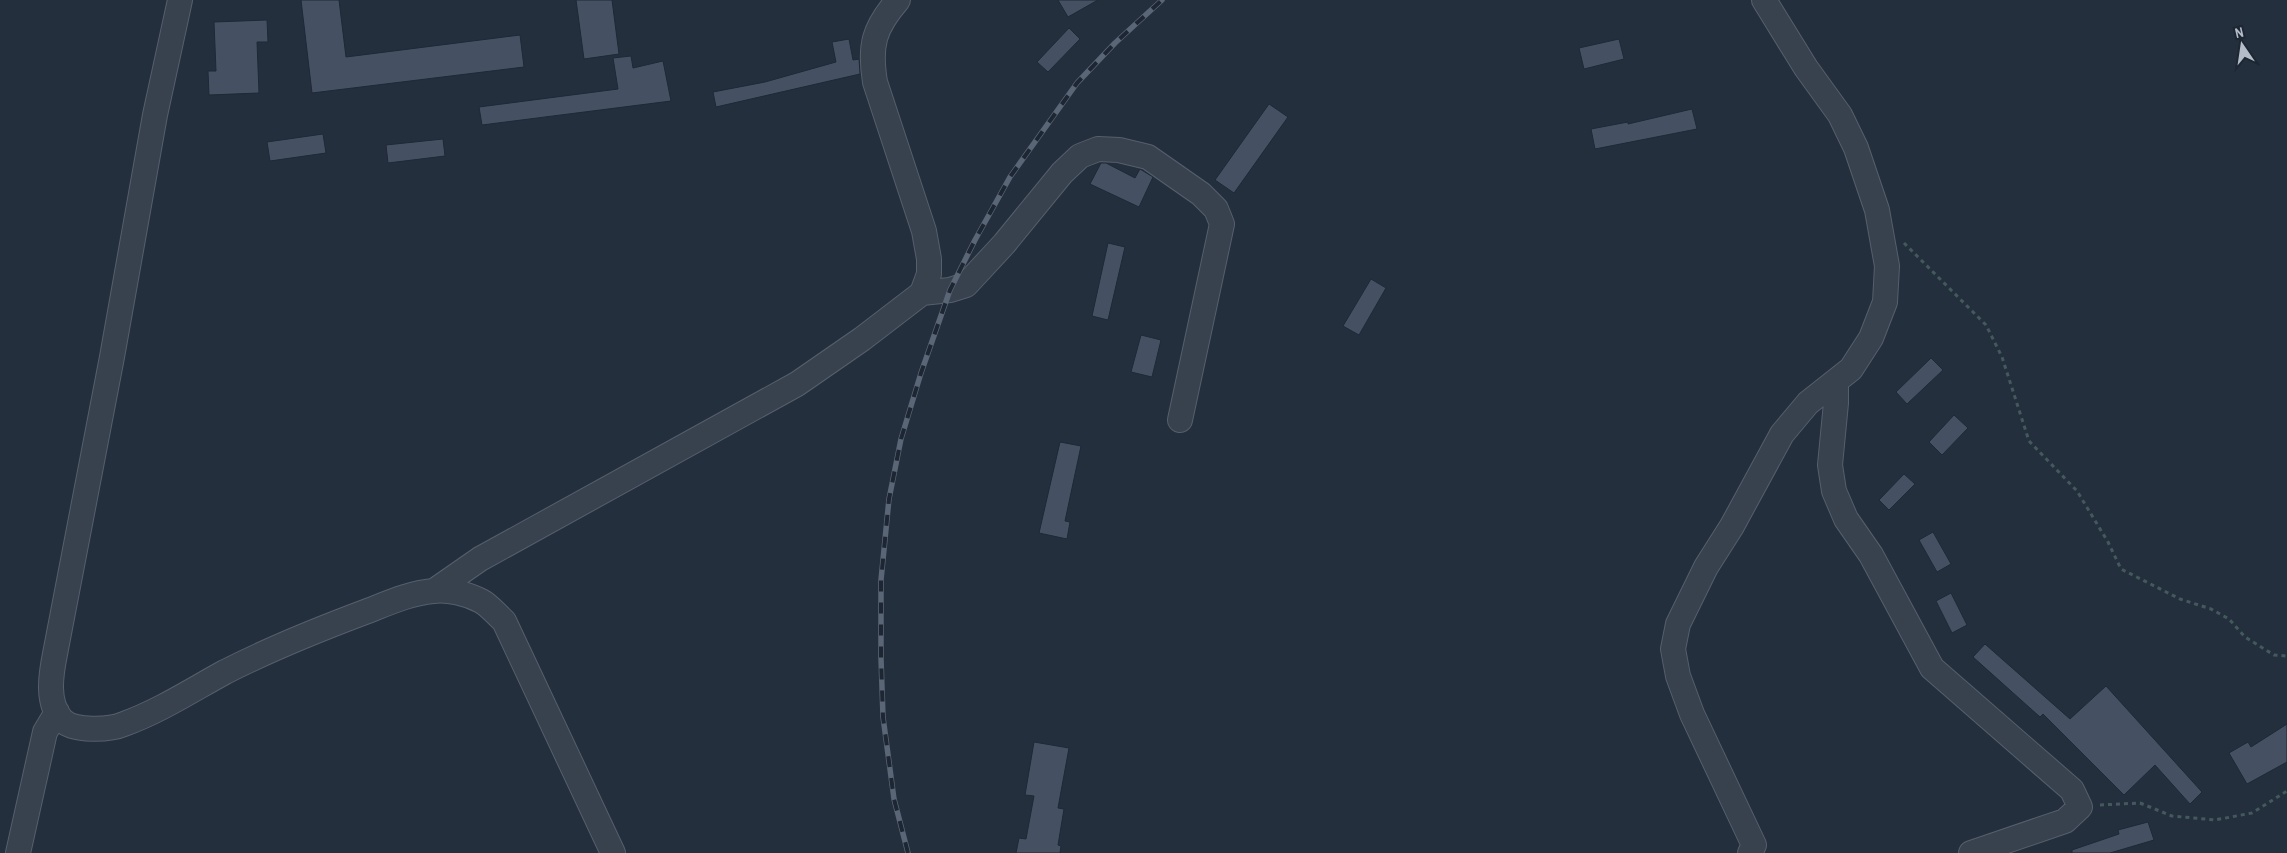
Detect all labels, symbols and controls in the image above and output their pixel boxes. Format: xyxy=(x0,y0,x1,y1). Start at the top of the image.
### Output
north arrow xyxy=(2217,20,2267,70)
text: N xyxy=(2233,23,2245,42)

